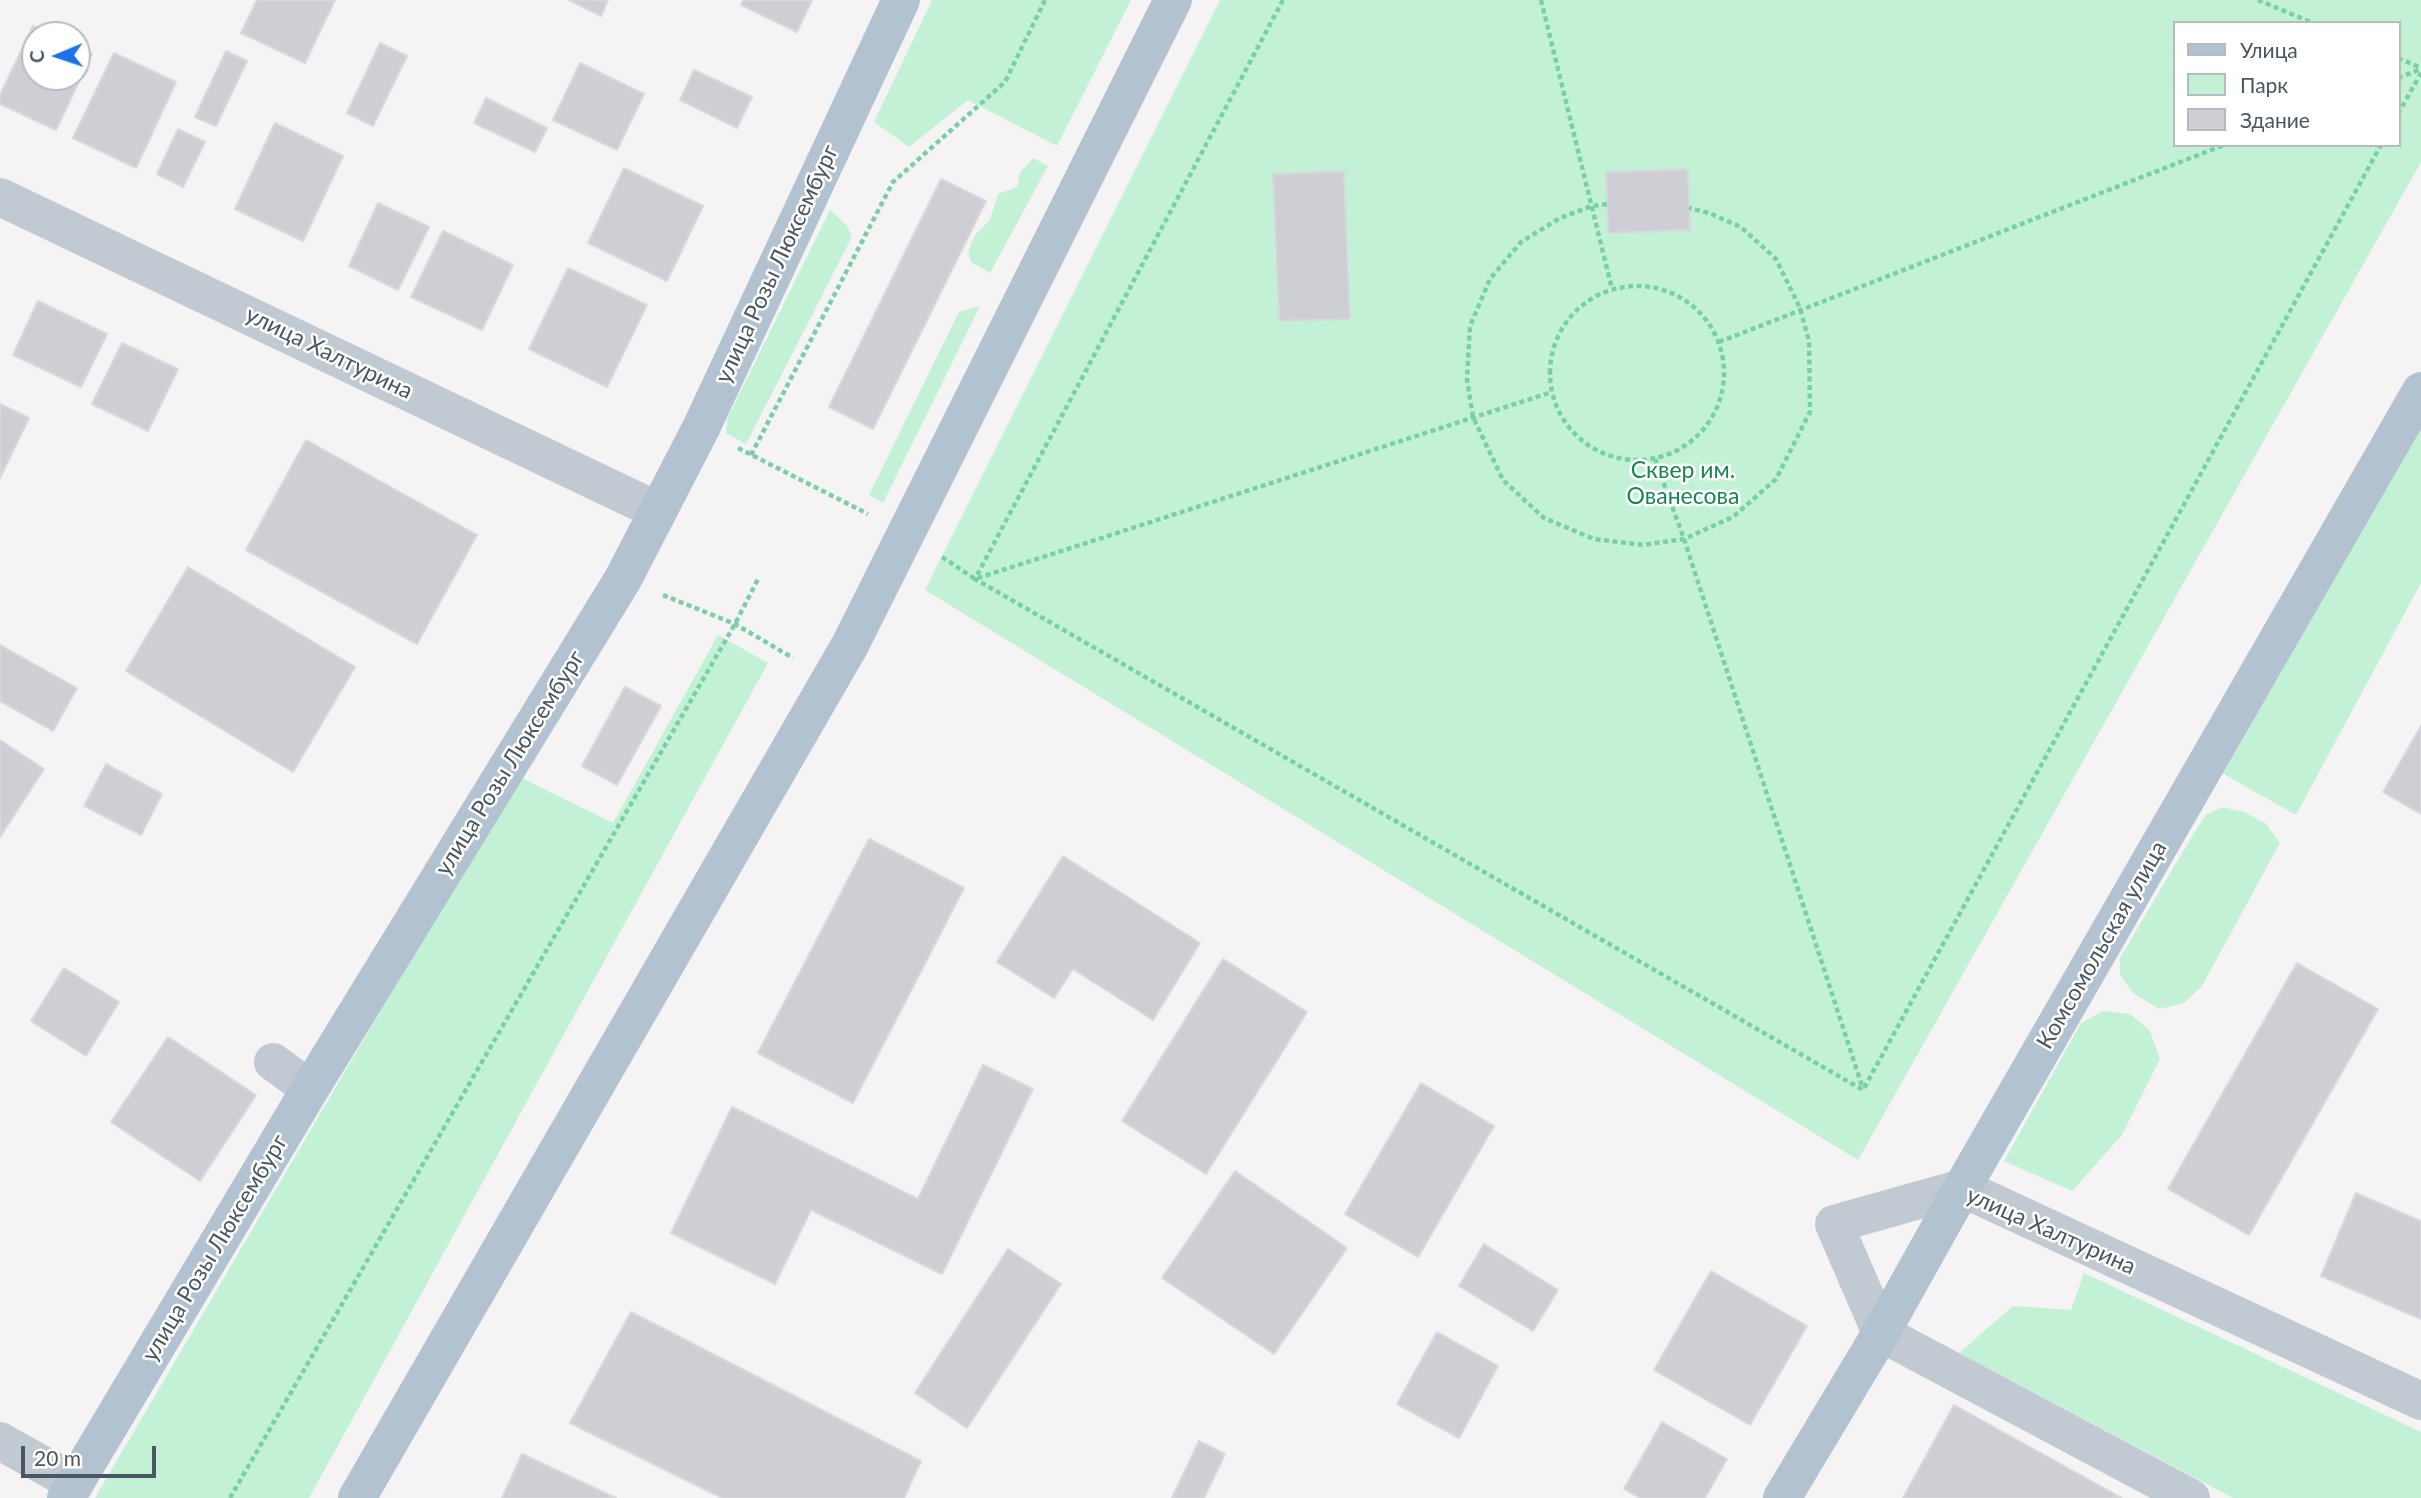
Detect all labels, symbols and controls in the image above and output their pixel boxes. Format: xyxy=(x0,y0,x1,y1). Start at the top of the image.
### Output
north arrow xyxy=(21,21,91,91)
legend xyxy=(2172,21,2400,147)
text: Улица xyxy=(2240,37,2298,62)
text: С xyxy=(25,50,48,63)
text: Парк xyxy=(2240,72,2288,97)
text: Здание xyxy=(2240,107,2310,132)
street label: улица Розы Люксембург xyxy=(710,140,844,388)
street label: улица Халтурина xyxy=(241,301,417,405)
park label: Сквер им. Ованесова xyxy=(1627,457,1739,511)
street label: улица Розы Люксембург xyxy=(429,645,591,881)
street label: Комсомольская улица xyxy=(2031,836,2173,1054)
street label: улица Розы Люксембург xyxy=(136,1130,294,1366)
street label: улица Халтурина xyxy=(1962,1181,2140,1281)
scale bar xyxy=(24,1432,159,1476)
text: 20 m xyxy=(34,1445,81,1470)

